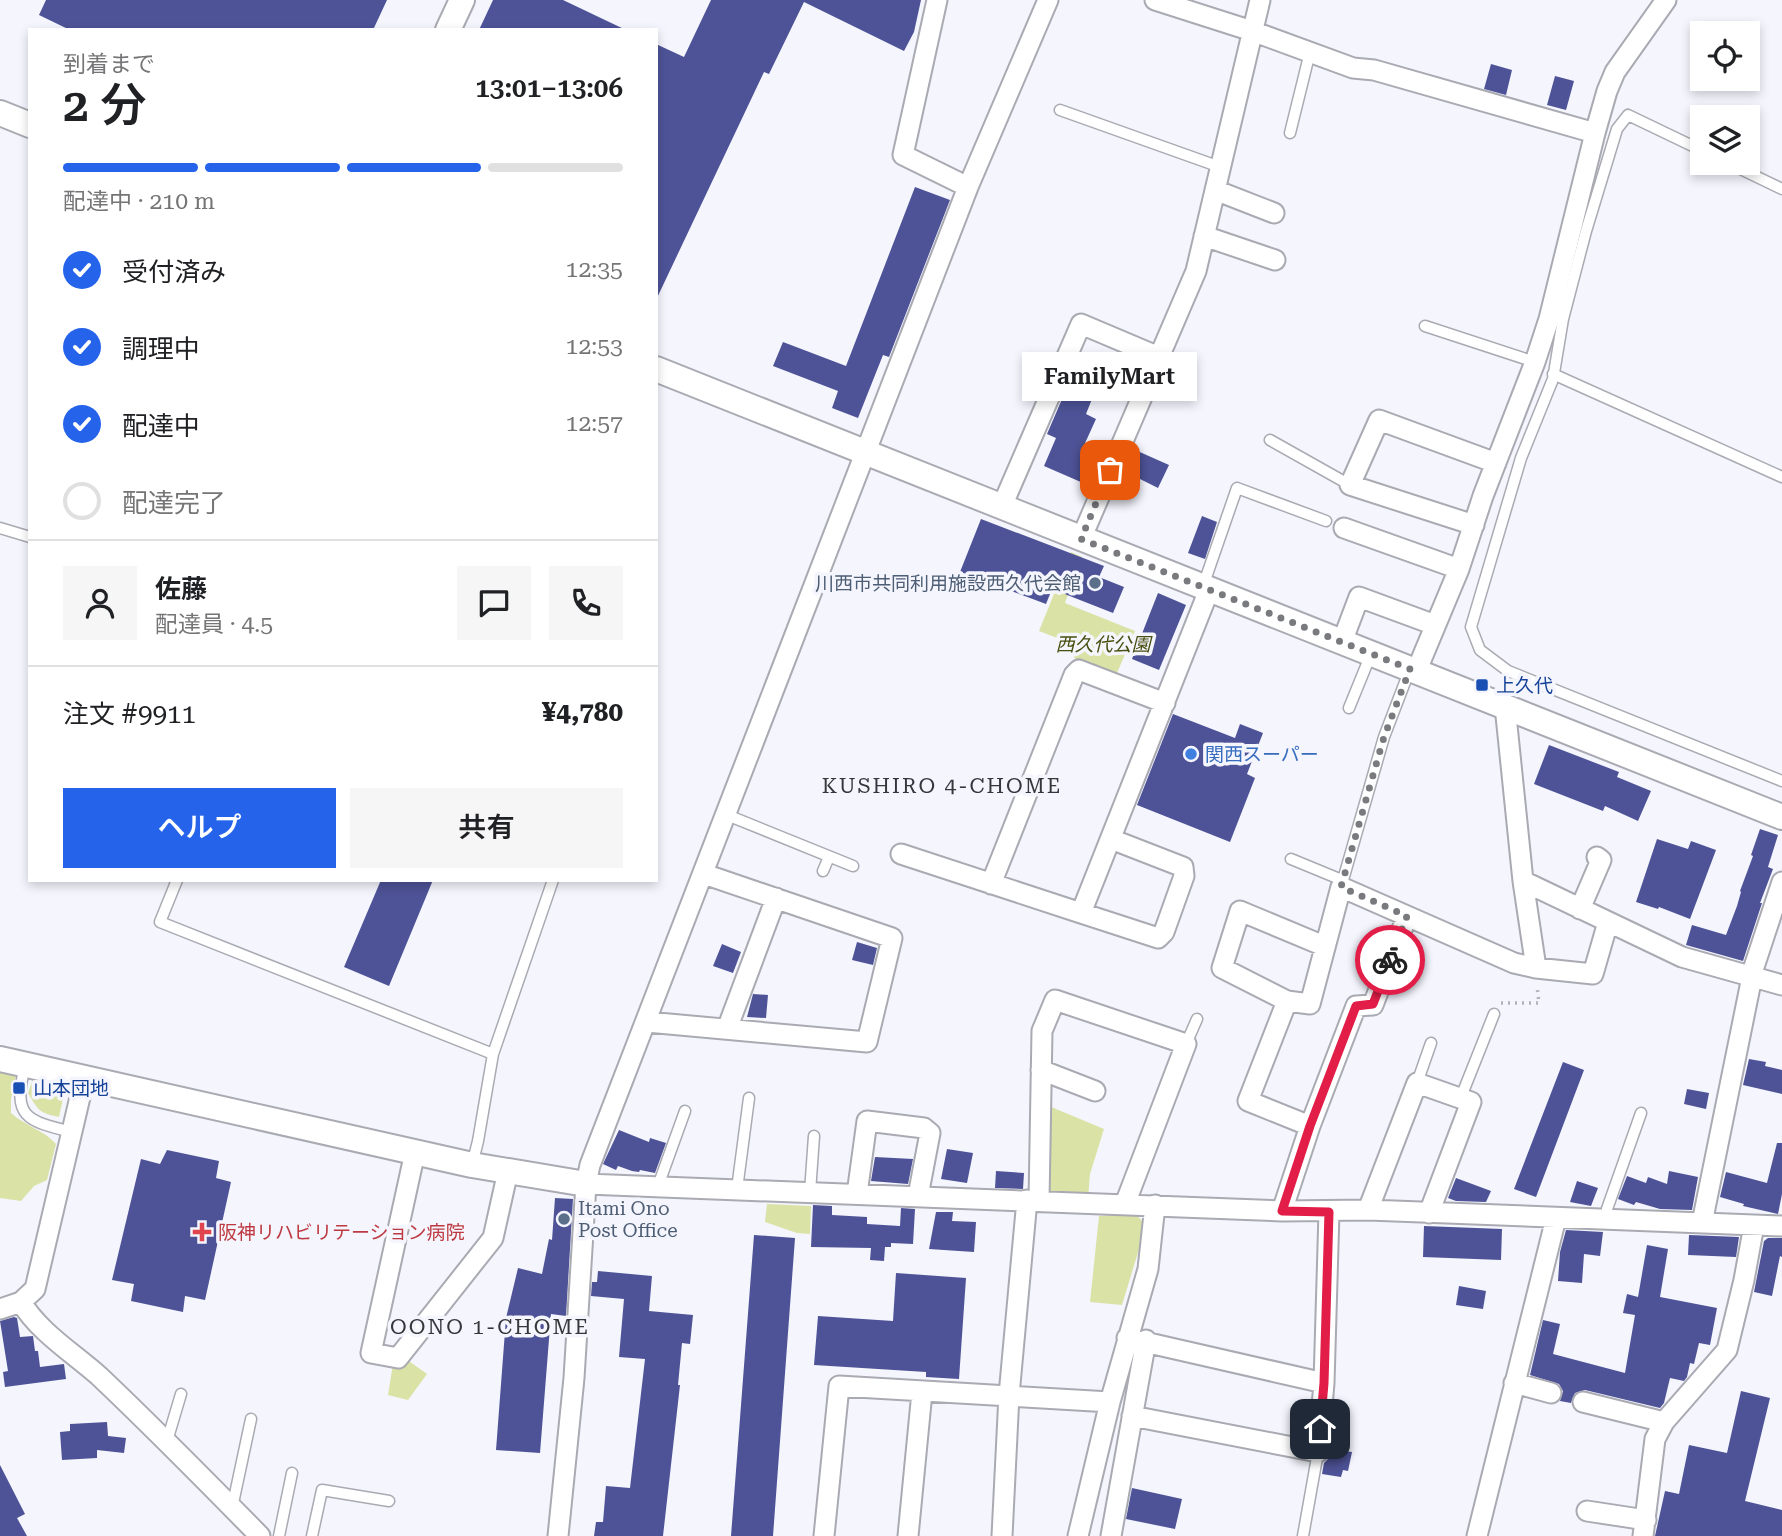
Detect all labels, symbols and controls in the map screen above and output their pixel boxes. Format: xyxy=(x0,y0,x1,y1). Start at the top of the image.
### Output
map controls xyxy=(1690,21,1760,175)
button: locate xyxy=(1690,21,1760,91)
text: 到着まで xyxy=(63,51,155,78)
text: 13:01–13:06 xyxy=(475,73,623,103)
text: 2 分 xyxy=(63,78,146,132)
button: layers xyxy=(1690,105,1760,175)
text: 配達中 · 210 m xyxy=(63,188,215,215)
icon: check xyxy=(63,251,101,289)
text: 12:35 xyxy=(566,256,623,283)
text: 受付済み xyxy=(122,257,226,287)
icon: check xyxy=(63,328,101,366)
text: 12:53 xyxy=(566,333,623,360)
text: 調理中 xyxy=(122,334,200,364)
callout: FamilyMart xyxy=(1023,351,1198,400)
text: FamilyMart xyxy=(1044,363,1175,390)
icon: check xyxy=(63,405,101,443)
text: 12:57 xyxy=(566,410,623,437)
text: 配達中 xyxy=(122,411,200,441)
pin xyxy=(1080,440,1140,500)
icon: bag xyxy=(1091,451,1129,489)
text: 配達完了 xyxy=(122,488,226,518)
button: person xyxy=(63,566,137,640)
button: chat xyxy=(457,566,531,640)
button: phone xyxy=(549,566,623,640)
place label: 川西市共同利用施設西久代会館 xyxy=(815,572,1081,595)
text: 佐藤 xyxy=(155,574,207,604)
marker: 川西市共同利用施設西久代会館 xyxy=(1087,575,1103,591)
text: 配達員 · 4.5 xyxy=(155,611,273,638)
park label: 西久代公園 xyxy=(1055,633,1153,656)
place label: 上久代 xyxy=(1496,674,1553,697)
marker: 上久代 xyxy=(1474,677,1490,693)
text: ¥4,780 xyxy=(542,697,623,727)
text: 注文 #9911 xyxy=(63,699,196,729)
place label: 関西スーパー xyxy=(1205,743,1319,766)
marker: 関西スーパー xyxy=(1183,746,1199,762)
district label: KUSHIRO 4-CHOME xyxy=(822,774,1062,798)
button: ヘルプ xyxy=(63,788,336,868)
button: 共有 xyxy=(350,788,623,868)
courier xyxy=(1355,925,1425,995)
icon: bike xyxy=(1371,941,1409,979)
place label: 山本団地 xyxy=(33,1077,109,1100)
marker: 山本団地 xyxy=(11,1080,27,1096)
place label: Itami Ono Post Office xyxy=(578,1197,678,1242)
marker: Itami Ono Post Office xyxy=(556,1211,572,1227)
place label: 阪神リハビリテーション病院 xyxy=(218,1221,465,1244)
marker: 阪神リハビリテーション病院 xyxy=(192,1222,212,1242)
district label: OONO 1-CHOME xyxy=(390,1315,590,1339)
pin xyxy=(1290,1399,1350,1459)
icon: home xyxy=(1301,1410,1339,1448)

